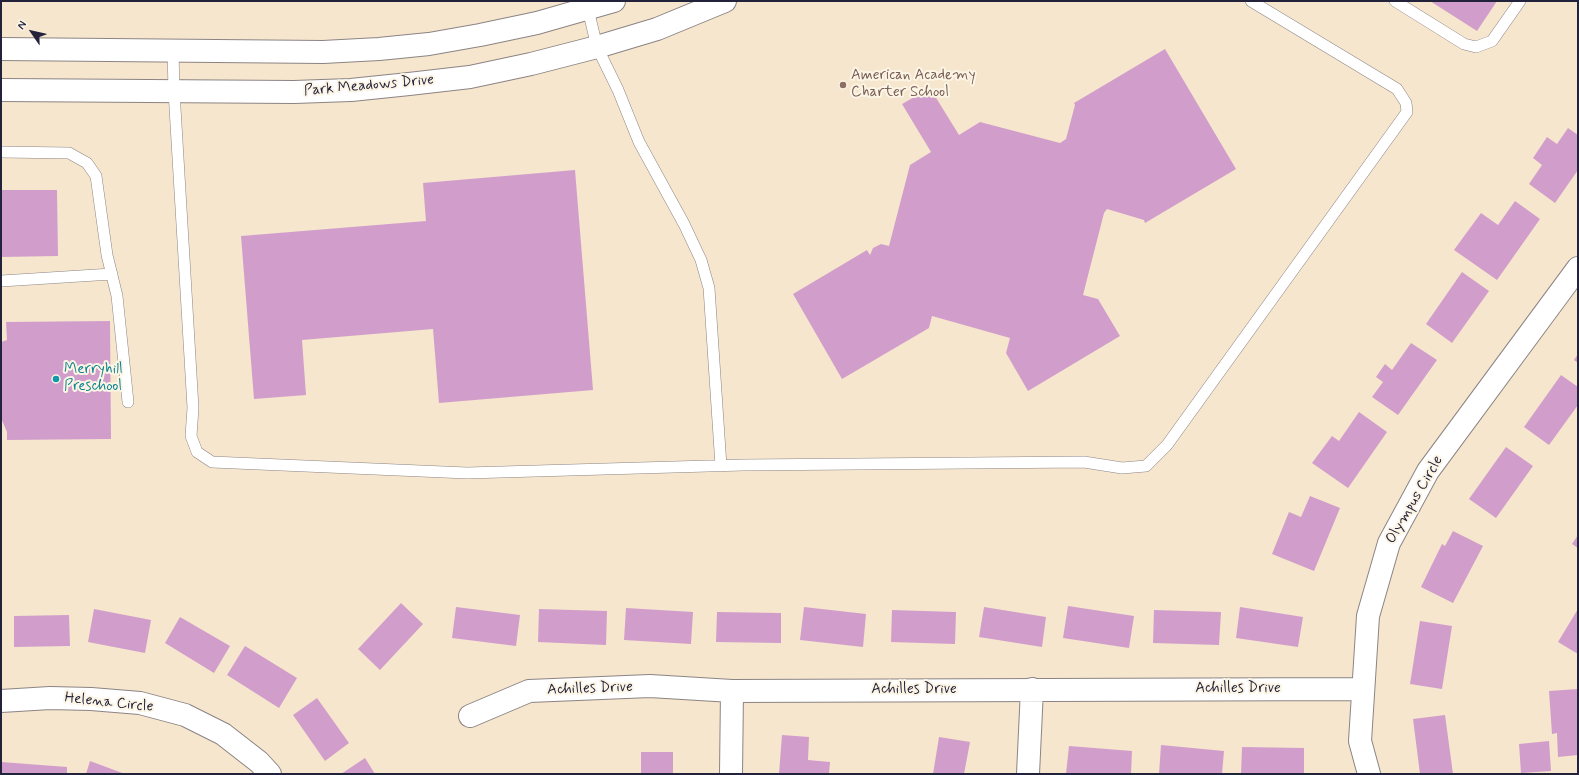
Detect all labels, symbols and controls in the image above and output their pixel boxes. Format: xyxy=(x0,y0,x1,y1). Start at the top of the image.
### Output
north arrow xyxy=(12,12,52,52)
text: N xyxy=(14,18,30,32)
place label: American Academy Charter School xyxy=(851,67,975,102)
street label: Park Meadows Drive xyxy=(303,71,435,101)
marker: American Academy Charter School xyxy=(838,80,848,90)
place label: Merryhill Preschool xyxy=(64,361,123,396)
marker: Merryhill Preschool xyxy=(51,374,61,384)
street label: Olympus Circle xyxy=(1383,453,1447,547)
street label: Achilles Drive xyxy=(547,679,633,699)
street label: Achilles Drive xyxy=(1195,680,1281,698)
street label: Achilles Drive xyxy=(871,681,957,699)
street label: Helena Circle xyxy=(64,689,154,717)

